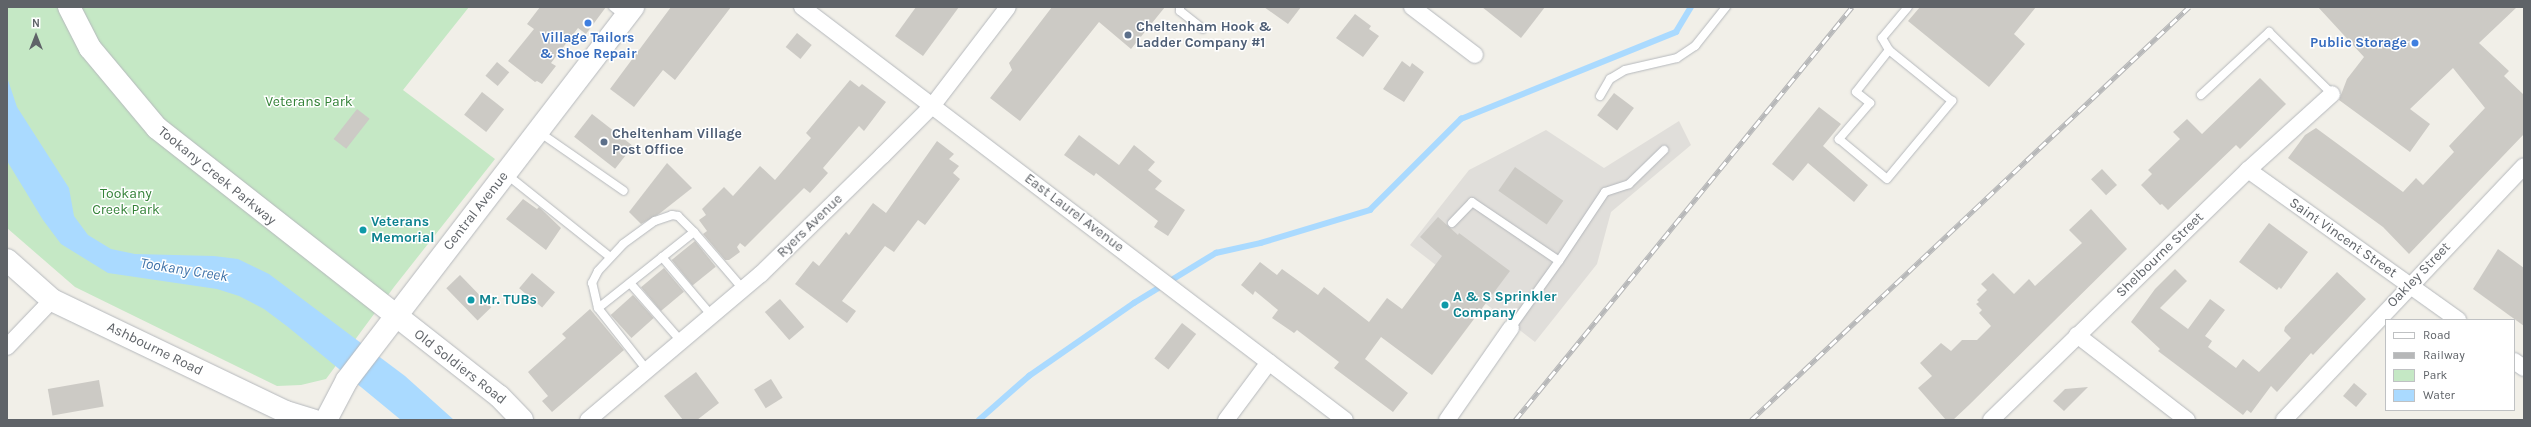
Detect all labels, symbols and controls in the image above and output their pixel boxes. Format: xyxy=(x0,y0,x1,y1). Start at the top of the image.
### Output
north arrow xyxy=(16,16,56,56)
text: N xyxy=(32,17,40,30)
marker: Village Tailors & Shoe Repair xyxy=(583,18,593,28)
place label: Cheltenham Hook & Ladder Company #1 xyxy=(1136,19,1272,52)
place label: Village Tailors & Shoe Repair xyxy=(540,30,636,62)
marker: Cheltenham Hook & Ladder Company #1 xyxy=(1123,30,1133,40)
place label: Public Storage xyxy=(2310,35,2407,51)
marker: Public Storage xyxy=(2410,38,2420,48)
park label: Veterans Park xyxy=(265,94,353,110)
street label: Tookany Creek Parkway xyxy=(155,123,279,229)
place label: Cheltenham Village Post Office xyxy=(612,126,742,158)
marker: Cheltenham Village Post Office xyxy=(599,137,609,147)
street label: Central Avenue xyxy=(440,168,512,254)
street label: East Laurel Avenue xyxy=(1021,170,1127,256)
park label: Tookany Creek Park xyxy=(92,186,160,218)
street label: Ryers Avenue xyxy=(774,191,846,261)
street label: Saint Vincent Street xyxy=(2286,194,2400,282)
street label: Shelbourne Street xyxy=(2113,209,2207,301)
place label: Veterans Memorial xyxy=(371,214,434,246)
marker: Veterans Memorial xyxy=(358,225,368,235)
street label: Oakley Street xyxy=(2384,239,2454,311)
water label: Tookany Creek xyxy=(139,254,229,286)
place label: A & S Sprinkler Company xyxy=(1453,289,1557,322)
place label: Mr. TUBs xyxy=(479,292,537,308)
marker: Mr. TUBs xyxy=(466,295,476,305)
marker: A & S Sprinkler Company xyxy=(1440,300,1450,310)
street label: Ashbourne Road xyxy=(104,319,206,379)
legend xyxy=(2385,319,2515,411)
street label: Old Soldiers Road xyxy=(411,326,509,408)
text: Road xyxy=(2423,328,2451,342)
text: Railway xyxy=(2423,348,2465,362)
text: Park xyxy=(2423,368,2447,382)
text: Water xyxy=(2423,388,2455,402)

